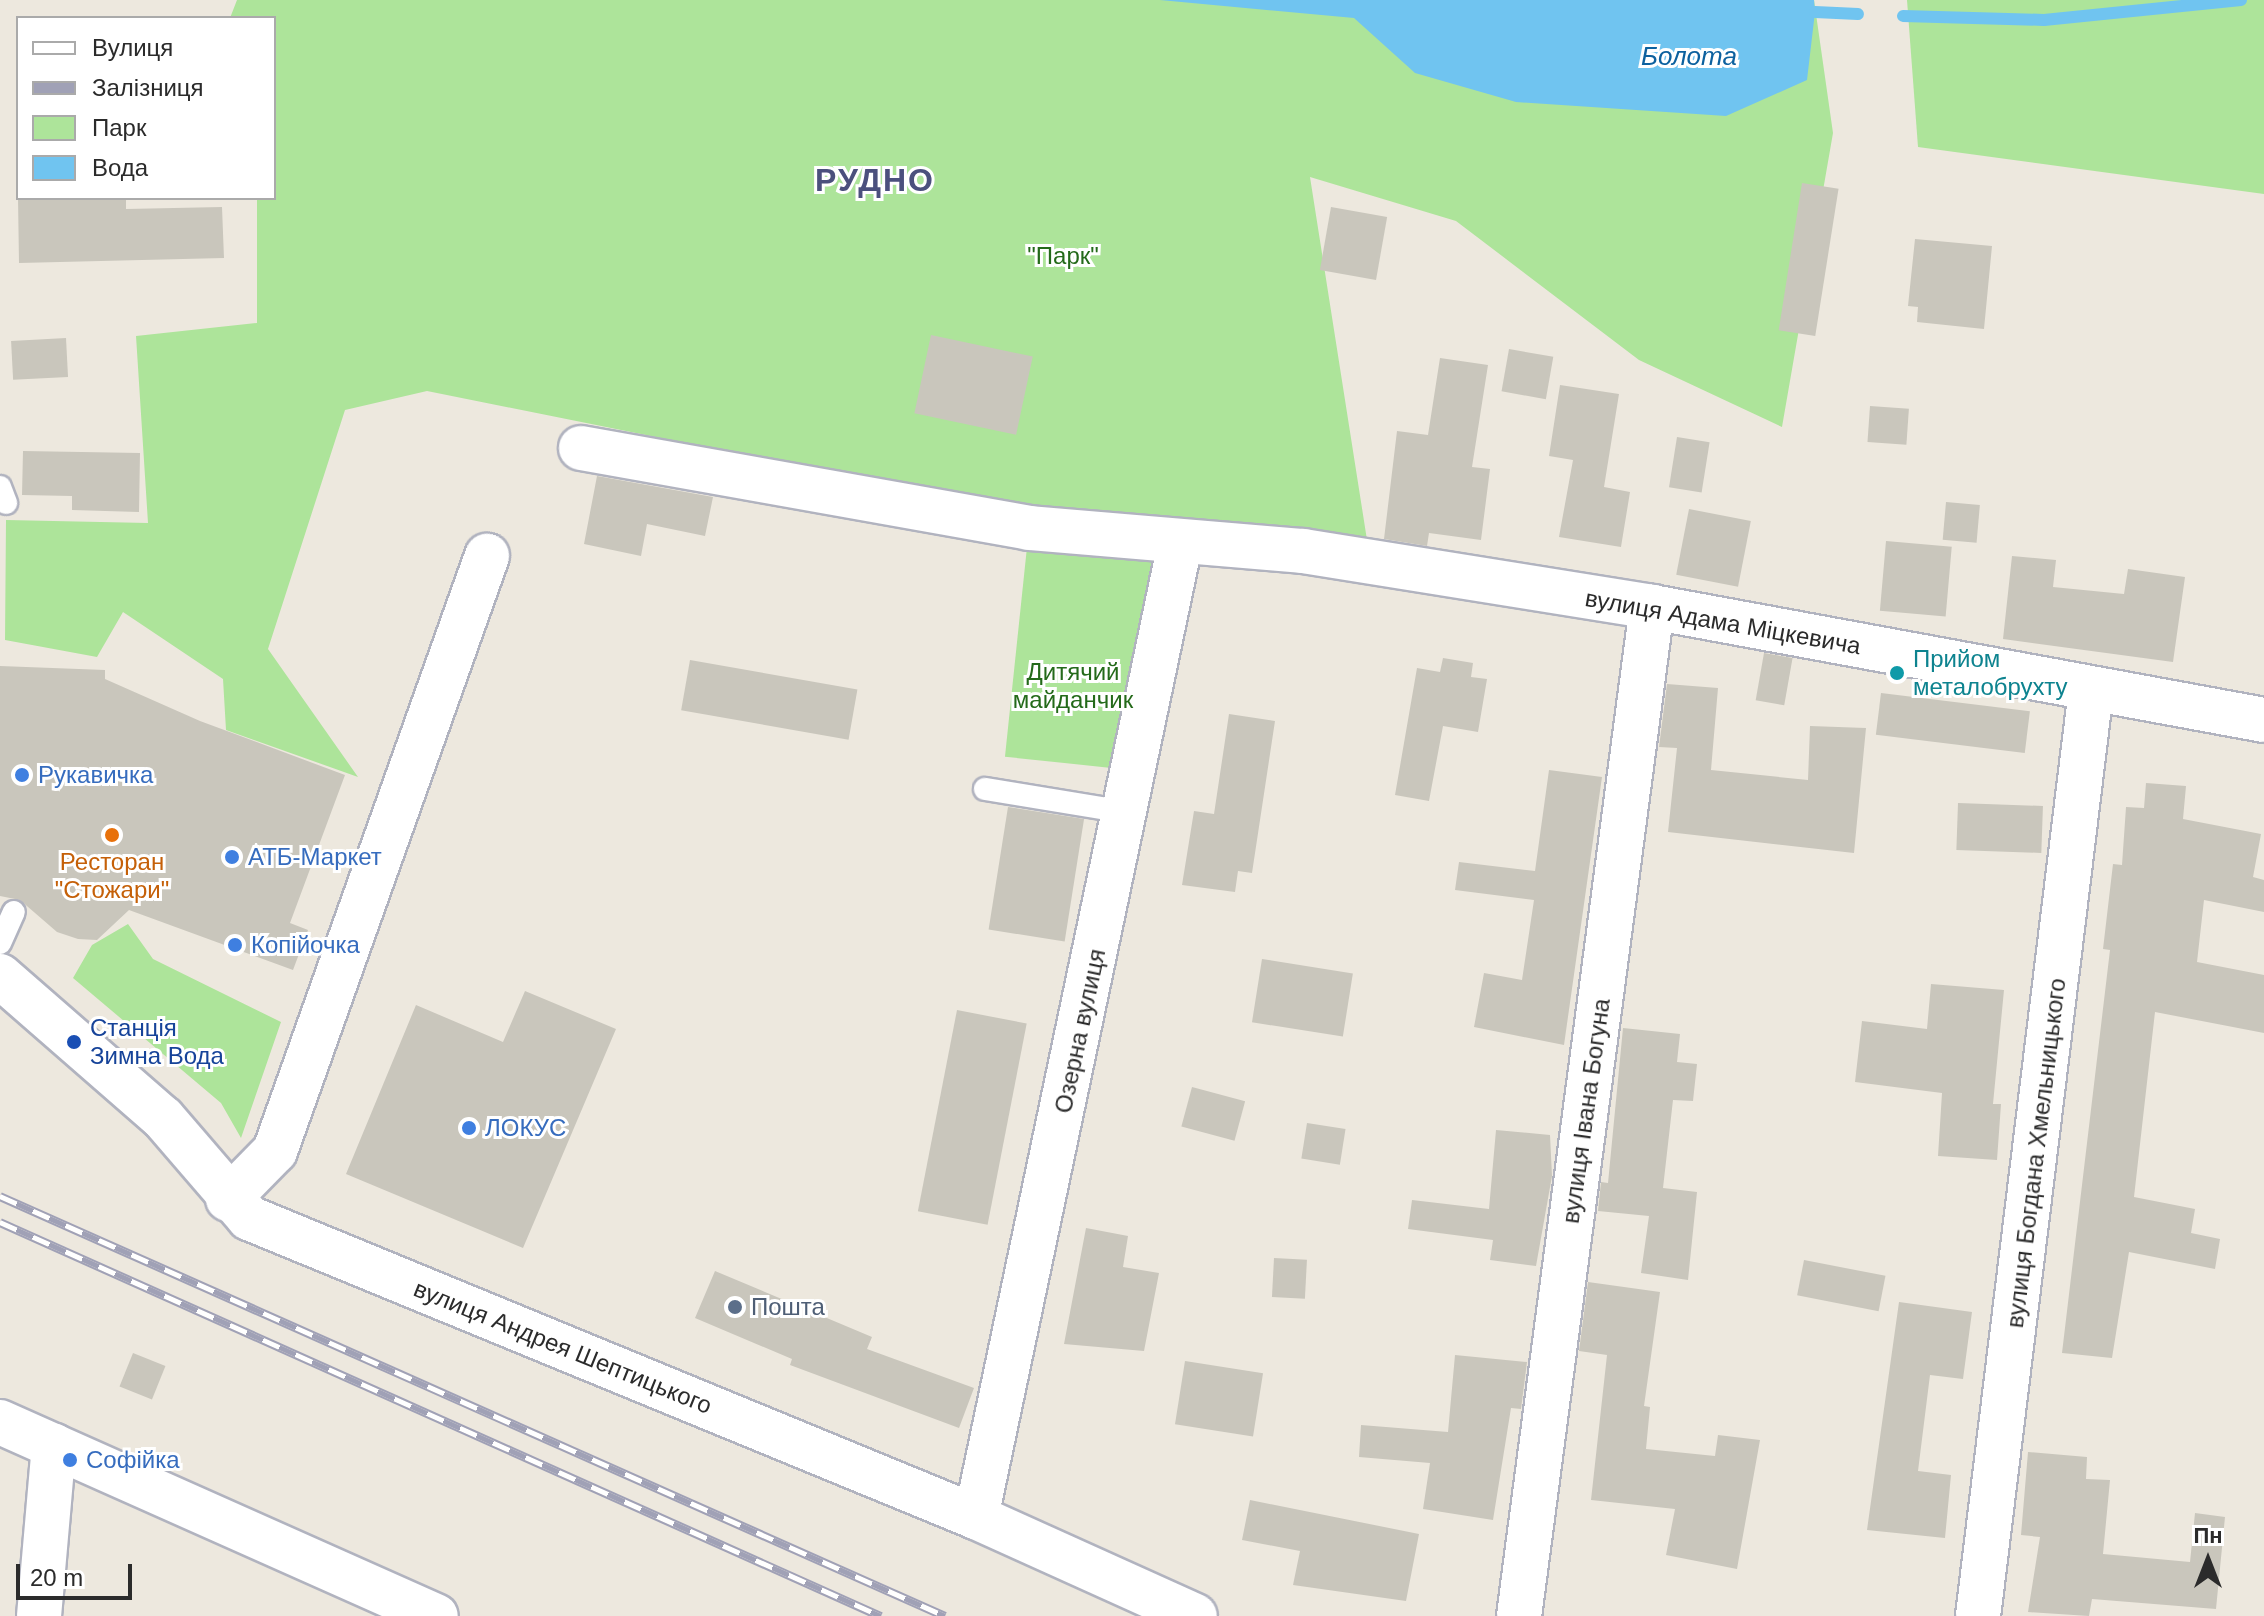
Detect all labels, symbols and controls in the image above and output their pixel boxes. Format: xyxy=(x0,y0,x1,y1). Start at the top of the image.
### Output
legend xyxy=(16,16,276,200)
text: Вулиця xyxy=(92,34,173,61)
water label: Болота xyxy=(1641,41,1737,73)
text: Залізниця xyxy=(92,74,204,101)
text: Парк xyxy=(92,114,146,141)
text: Вода xyxy=(92,154,148,181)
district label: РУДНО xyxy=(815,161,935,199)
park label: "Парк" xyxy=(1027,242,1099,270)
street label: вулиця Адама Міцкевича xyxy=(1583,584,1863,660)
place label: Прийом металобрухту xyxy=(1913,645,2068,701)
park label: Дитячий майданчик xyxy=(1013,658,1133,714)
marker: Прийом металобрухту xyxy=(1888,664,1906,682)
place label: Рукавичка xyxy=(38,761,153,789)
marker: Рукавичка xyxy=(13,766,31,784)
marker: Ресторан "Стожари" xyxy=(103,826,121,844)
place label: АТБ-Маркет xyxy=(248,843,382,871)
place label: Ресторан "Стожари" xyxy=(55,848,169,904)
marker: АТБ-Маркет xyxy=(223,848,241,866)
place label: Копійочка xyxy=(251,931,360,959)
marker: Копійочка xyxy=(226,936,244,954)
street label: Озерна вулиця xyxy=(1049,946,1111,1116)
street label: вулиця Богдана Хмельницького xyxy=(2000,977,2072,1329)
street label: вулиця Івана Богуна xyxy=(1556,997,1616,1225)
place label: Станція Зимна Вода xyxy=(90,1014,224,1070)
marker: Станція Зимна Вода xyxy=(65,1033,83,1051)
place label: ЛОКУС xyxy=(485,1114,566,1142)
marker: ЛОКУС xyxy=(460,1119,478,1137)
street label: вулиця Андрея Шептицького xyxy=(410,1274,716,1420)
place label: Пошта xyxy=(751,1293,825,1321)
marker: Пошта xyxy=(726,1298,744,1316)
place label: Софійка xyxy=(86,1446,180,1474)
marker: Софійка xyxy=(61,1451,79,1469)
north arrow xyxy=(2168,1520,2248,1600)
text: Пн xyxy=(2193,1523,2223,1548)
scale bar xyxy=(20,1548,136,1598)
text: 20 m xyxy=(30,1564,83,1591)

